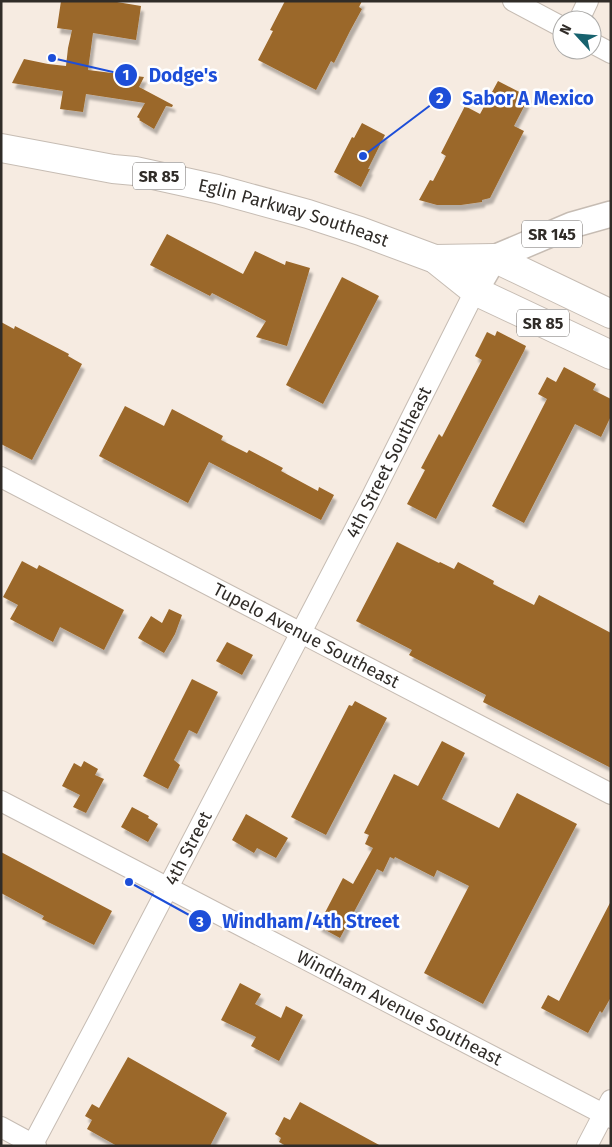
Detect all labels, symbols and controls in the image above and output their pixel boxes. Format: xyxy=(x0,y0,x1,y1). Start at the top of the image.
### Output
north arrow xyxy=(552,10,602,60)
text: N xyxy=(556,22,575,37)
callout: Dodge's xyxy=(113,58,227,92)
text: Dodge's xyxy=(149,64,217,87)
text: 1 xyxy=(123,66,129,84)
callout: Sabor A Mexico xyxy=(427,81,604,115)
text: Sabor A Mexico xyxy=(462,87,594,110)
text: 2 xyxy=(436,89,444,107)
road number: SR 85 xyxy=(133,162,185,190)
street label: Eglin Parkway Southeast xyxy=(196,174,392,252)
road number: SR 145 xyxy=(522,220,582,248)
road number: SR 85 xyxy=(517,309,569,336)
street label: 4th Street Southeast xyxy=(341,382,436,542)
street label: Tupelo Avenue Southeast xyxy=(209,578,403,693)
street label: 4th Street xyxy=(160,807,217,889)
callout: Windham/4th Street xyxy=(187,904,410,938)
text: Windham/4th Street xyxy=(222,910,400,933)
text: 3 xyxy=(195,913,204,931)
street label: Windham Avenue Southeast xyxy=(293,946,506,1071)

